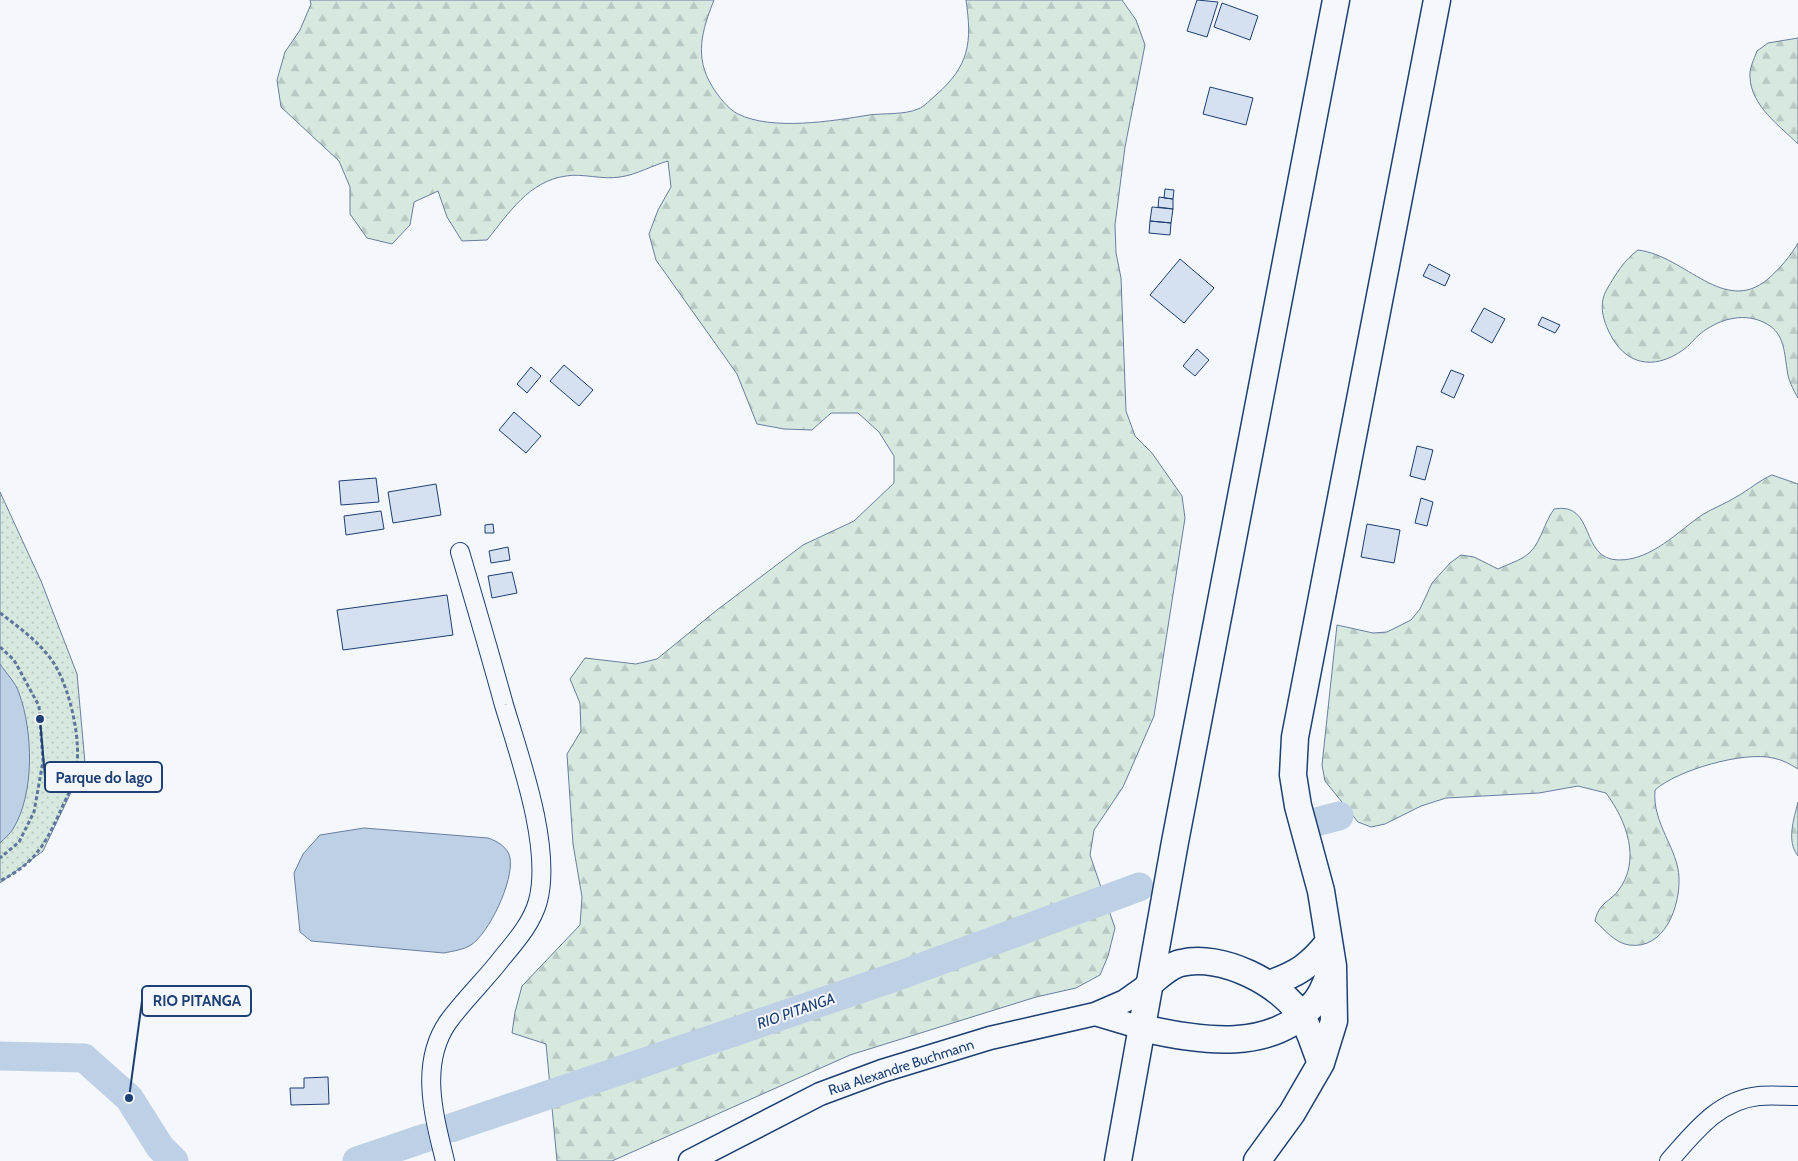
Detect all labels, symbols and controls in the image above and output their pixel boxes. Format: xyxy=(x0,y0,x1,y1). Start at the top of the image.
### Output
callout: Parque do lago xyxy=(45,762,162,792)
text: Parque do lago xyxy=(56,769,153,787)
callout: RIO PITANGA xyxy=(142,986,251,1016)
water label: RIO PITANGA xyxy=(755,989,837,1033)
text: RIO PITANGA xyxy=(153,992,242,1010)
street label: Rua Alexandre Buchmann xyxy=(826,1035,976,1099)

